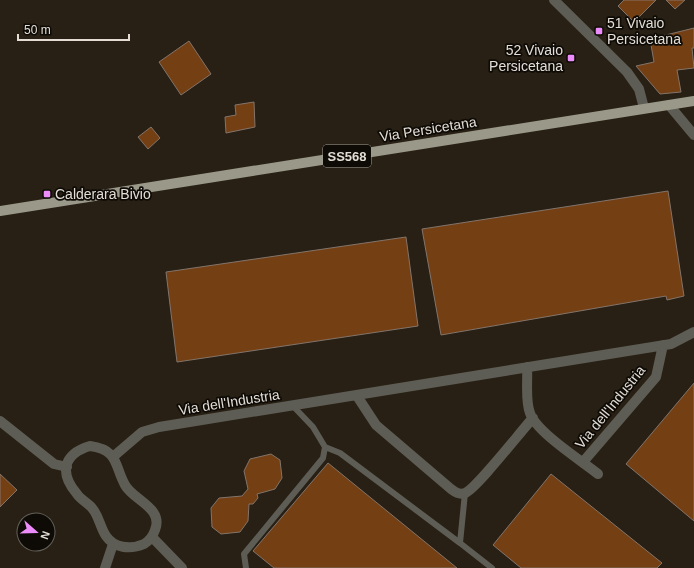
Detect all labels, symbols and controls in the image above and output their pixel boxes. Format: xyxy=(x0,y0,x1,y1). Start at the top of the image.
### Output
place label: 51 Vivaio Persicetana xyxy=(607,15,681,47)
scale bar xyxy=(18,16,129,42)
text: 50 m xyxy=(24,23,51,37)
marker: 51 Vivaio Persicetana xyxy=(594,26,604,36)
place label: 52 Vivaio Persicetana xyxy=(489,42,563,74)
marker: 52 Vivaio Persicetana xyxy=(566,53,576,63)
street label: Via Persicetana xyxy=(378,113,478,145)
road number: SS568 xyxy=(323,145,371,167)
place label: Calderara Bivio xyxy=(55,186,151,202)
marker: Calderara Bivio xyxy=(42,189,52,199)
street label: Via dell'Industria xyxy=(572,362,648,452)
street label: Via dell'Industria xyxy=(177,386,281,418)
north arrow xyxy=(16,512,56,552)
text: N xyxy=(38,530,52,541)

